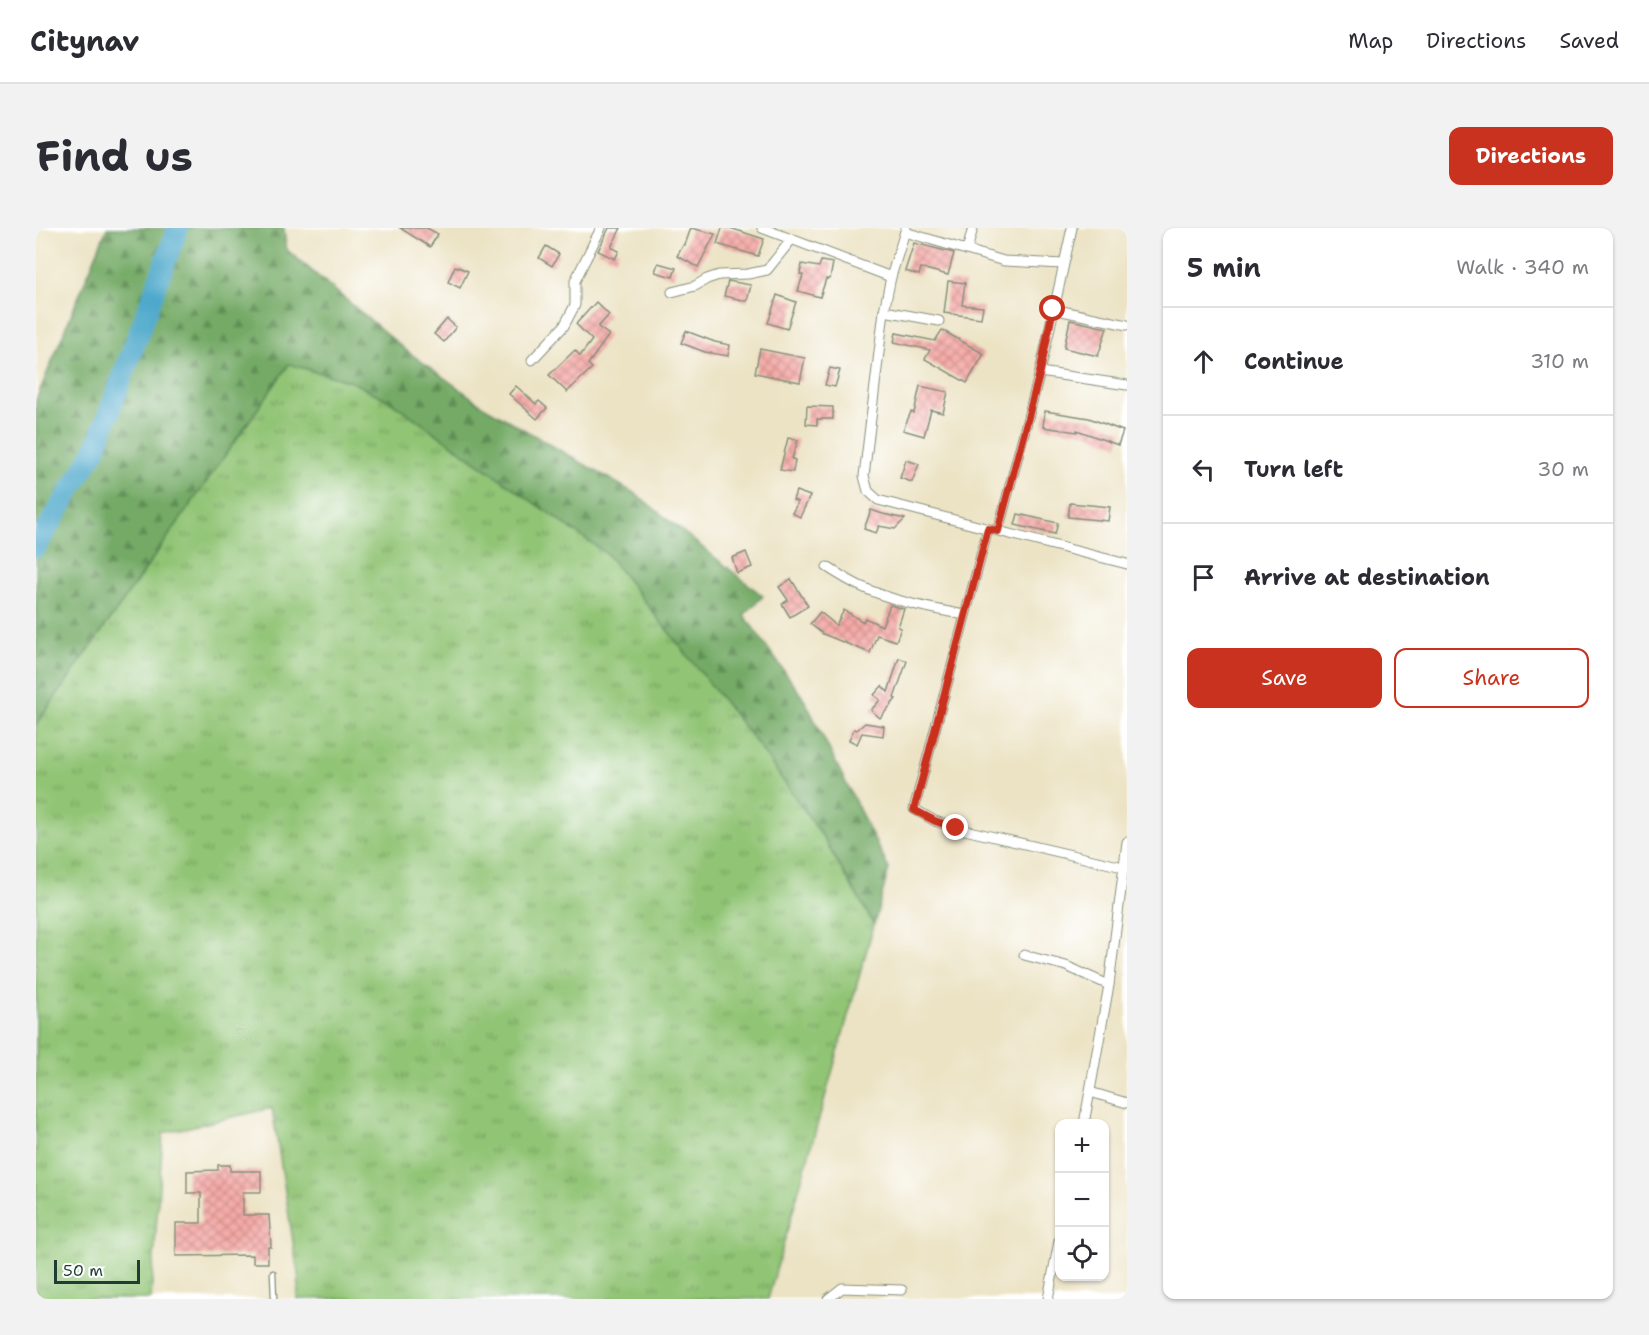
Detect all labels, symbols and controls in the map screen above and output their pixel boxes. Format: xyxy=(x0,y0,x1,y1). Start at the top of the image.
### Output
text: Citynav xyxy=(30,22,139,60)
text: Map xyxy=(1348,27,1393,55)
text: Directions xyxy=(1426,27,1526,55)
text: Saved xyxy=(1559,27,1619,55)
button: Directions xyxy=(1449,127,1613,185)
text: Find us xyxy=(36,128,193,184)
text: 5 min xyxy=(1187,250,1261,285)
text: Walk · 340 m xyxy=(1456,254,1589,280)
route start xyxy=(1039,295,1065,321)
icon: ahead xyxy=(1187,345,1220,378)
text: Continue xyxy=(1244,347,1344,376)
text: 310 m xyxy=(1530,348,1589,374)
icon: left xyxy=(1187,453,1220,486)
text: Turn left xyxy=(1244,455,1343,484)
text: 30 m xyxy=(1537,456,1589,482)
icon: arrive xyxy=(1187,561,1220,594)
text: Arrive at destination xyxy=(1244,563,1490,592)
button: Save xyxy=(1187,648,1382,708)
button: Share xyxy=(1394,648,1589,708)
route end xyxy=(942,814,968,840)
map controls xyxy=(1055,1119,1109,1281)
button: + xyxy=(1055,1119,1109,1173)
button: − xyxy=(1055,1173,1109,1227)
button: locate xyxy=(1055,1227,1109,1281)
scale bar xyxy=(54,1257,140,1284)
text: 50 m xyxy=(63,1260,103,1281)

